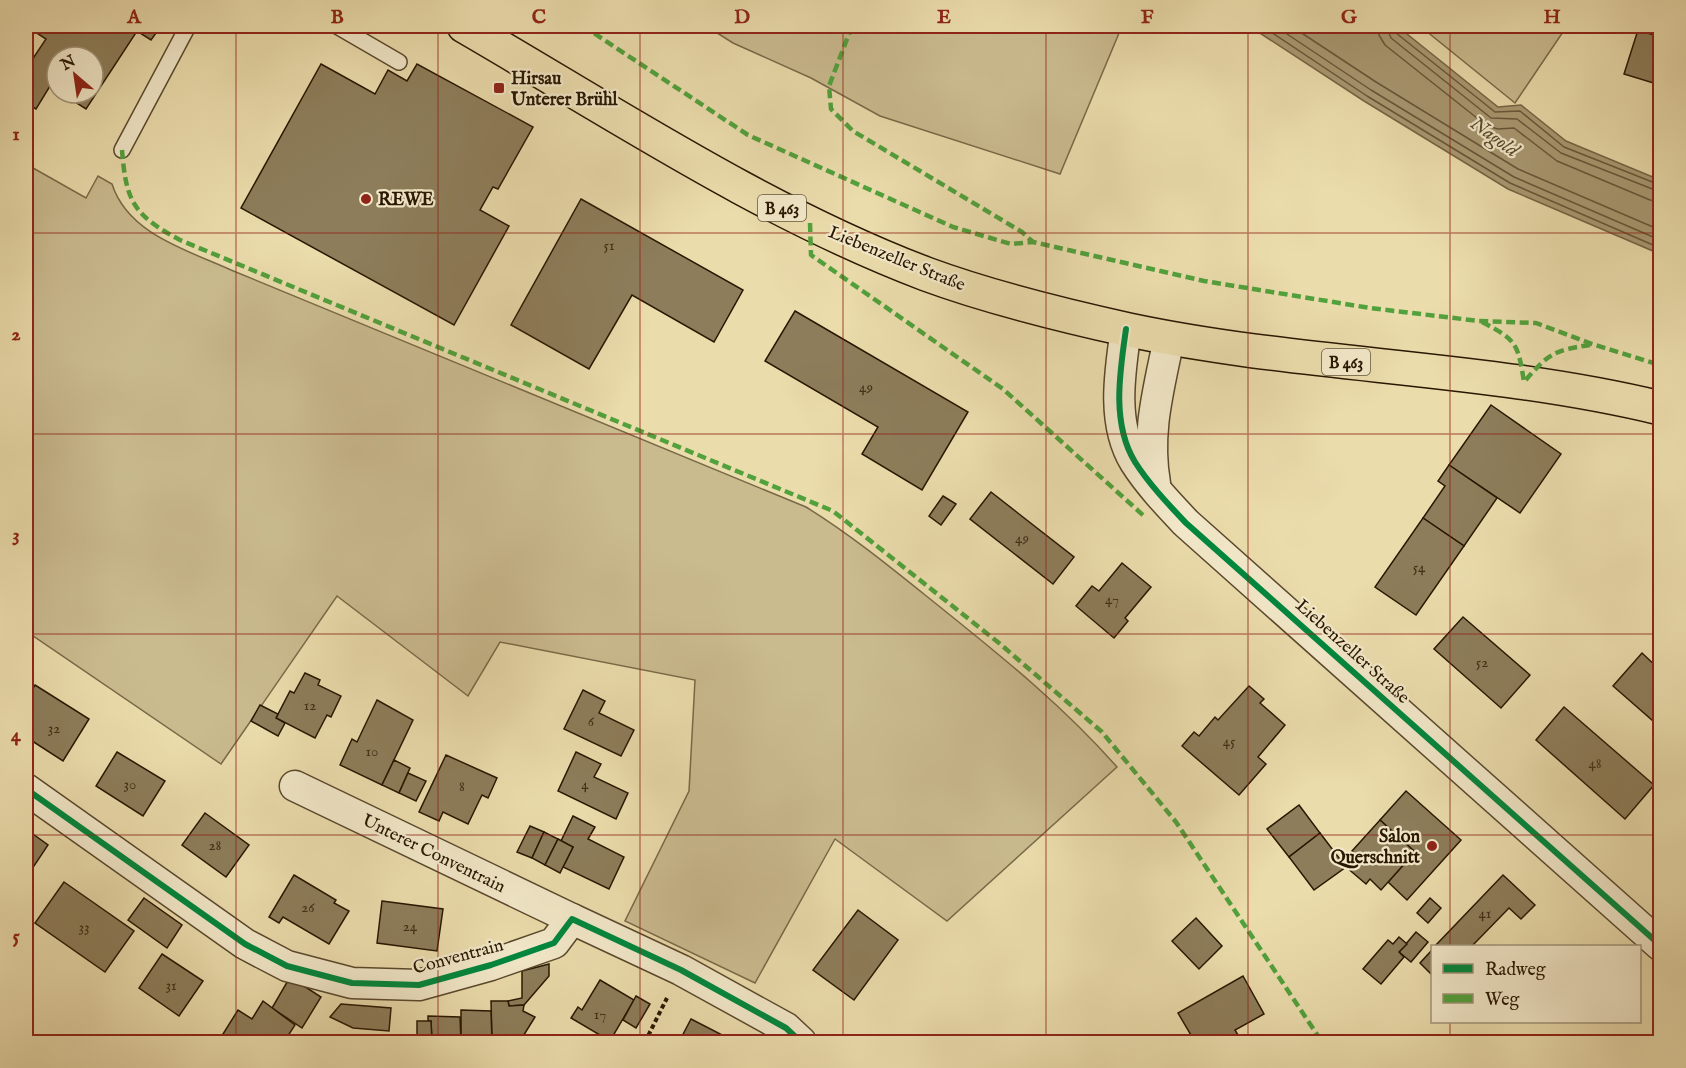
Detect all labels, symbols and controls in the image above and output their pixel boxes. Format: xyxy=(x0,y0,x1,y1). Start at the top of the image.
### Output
text: A xyxy=(126,5,142,30)
text: B xyxy=(330,5,344,30)
text: C xyxy=(532,5,546,30)
text: D xyxy=(734,5,750,30)
text: E xyxy=(937,5,951,30)
text: F xyxy=(1141,5,1154,30)
text: G xyxy=(1341,5,1358,30)
text: H xyxy=(1543,5,1561,30)
north arrow xyxy=(45,45,105,105)
text: N xyxy=(57,51,80,76)
place label: Hirsau Unterer Brühl xyxy=(510,68,619,112)
marker: Hirsau Unterer Brühl xyxy=(492,81,506,95)
water label: Nagold xyxy=(1464,111,1525,165)
text: 1 xyxy=(12,122,20,147)
place label: REWE xyxy=(378,189,434,212)
marker: REWE xyxy=(359,192,373,206)
road number: B 463 xyxy=(758,195,806,221)
street label: Liebenzeller Straße xyxy=(825,221,968,297)
house number: 51 xyxy=(603,236,615,255)
text: 2 xyxy=(11,322,21,347)
road number: B 463 xyxy=(1322,349,1370,375)
house number: 49 xyxy=(859,378,873,397)
text: 3 xyxy=(12,523,20,548)
house number: 49 xyxy=(1015,529,1029,548)
house number: 54 xyxy=(1413,558,1426,577)
house number: 47 xyxy=(1105,590,1119,609)
street label: Liebenzeller Straße xyxy=(1290,595,1414,709)
house number: 52 xyxy=(1476,653,1488,672)
house number: 12 xyxy=(304,696,316,715)
house number: 6 xyxy=(588,712,595,731)
house number: 32 xyxy=(48,719,60,738)
text: 4 xyxy=(11,723,22,748)
house number: 45 xyxy=(1223,732,1236,751)
house number: 10 xyxy=(366,742,378,761)
house number: 48 xyxy=(1588,754,1602,773)
house number: 30 xyxy=(124,775,136,794)
house number: 4 xyxy=(581,775,589,794)
house number: 8 xyxy=(459,777,465,796)
street label: Unterer Conventrain xyxy=(358,810,509,899)
place label: Salon Querschnitt xyxy=(1331,826,1421,870)
house number: 28 xyxy=(209,836,222,855)
marker: Salon Querschnitt xyxy=(1425,839,1439,853)
house number: 26 xyxy=(301,898,315,917)
house number: 41 xyxy=(1479,904,1491,923)
house number: 24 xyxy=(403,917,418,936)
house number: 33 xyxy=(78,918,90,937)
text: 5 xyxy=(12,924,20,949)
street label: Conventrain xyxy=(411,934,506,981)
legend xyxy=(1431,945,1641,1023)
text: Radweg xyxy=(1485,959,1546,982)
house number: 31 xyxy=(165,976,177,995)
text: Weg xyxy=(1485,989,1520,1012)
house number: 17 xyxy=(594,1005,606,1024)

